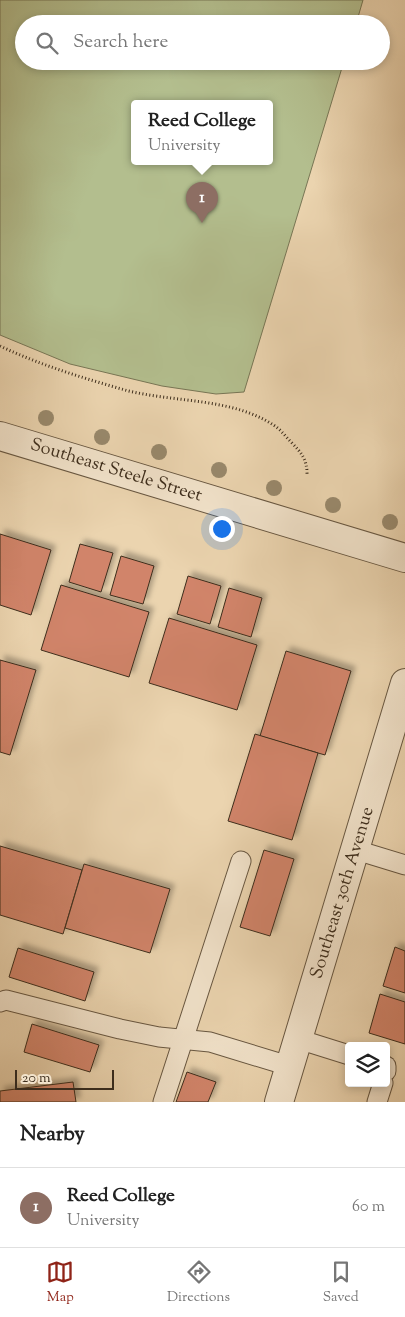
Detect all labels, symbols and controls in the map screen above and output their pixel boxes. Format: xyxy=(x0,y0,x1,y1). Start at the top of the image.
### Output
search box xyxy=(15,15,390,70)
icon: search xyxy=(33,29,61,57)
text: Search here xyxy=(73,29,168,56)
popup xyxy=(131,100,273,165)
text: Reed College xyxy=(148,108,256,135)
text: University xyxy=(148,135,221,158)
pin: 1 xyxy=(186,182,218,223)
street label: Southeast Steele Street xyxy=(27,432,205,510)
your location xyxy=(209,516,235,542)
street label: Southeast 30th Avenue xyxy=(304,804,382,982)
map controls xyxy=(345,1042,390,1087)
button: layers xyxy=(345,1042,390,1087)
scale bar xyxy=(15,1067,114,1090)
text: 20 m xyxy=(22,1069,51,1089)
text: Nearby xyxy=(20,1120,85,1150)
text: Reed College xyxy=(67,1183,175,1210)
text: 1 xyxy=(33,1196,39,1219)
text: 60 m xyxy=(352,1196,385,1219)
text: University xyxy=(67,1210,140,1233)
tab: Map xyxy=(46,1258,74,1308)
tab: Directions xyxy=(167,1258,230,1308)
tab: Saved xyxy=(323,1258,359,1308)

